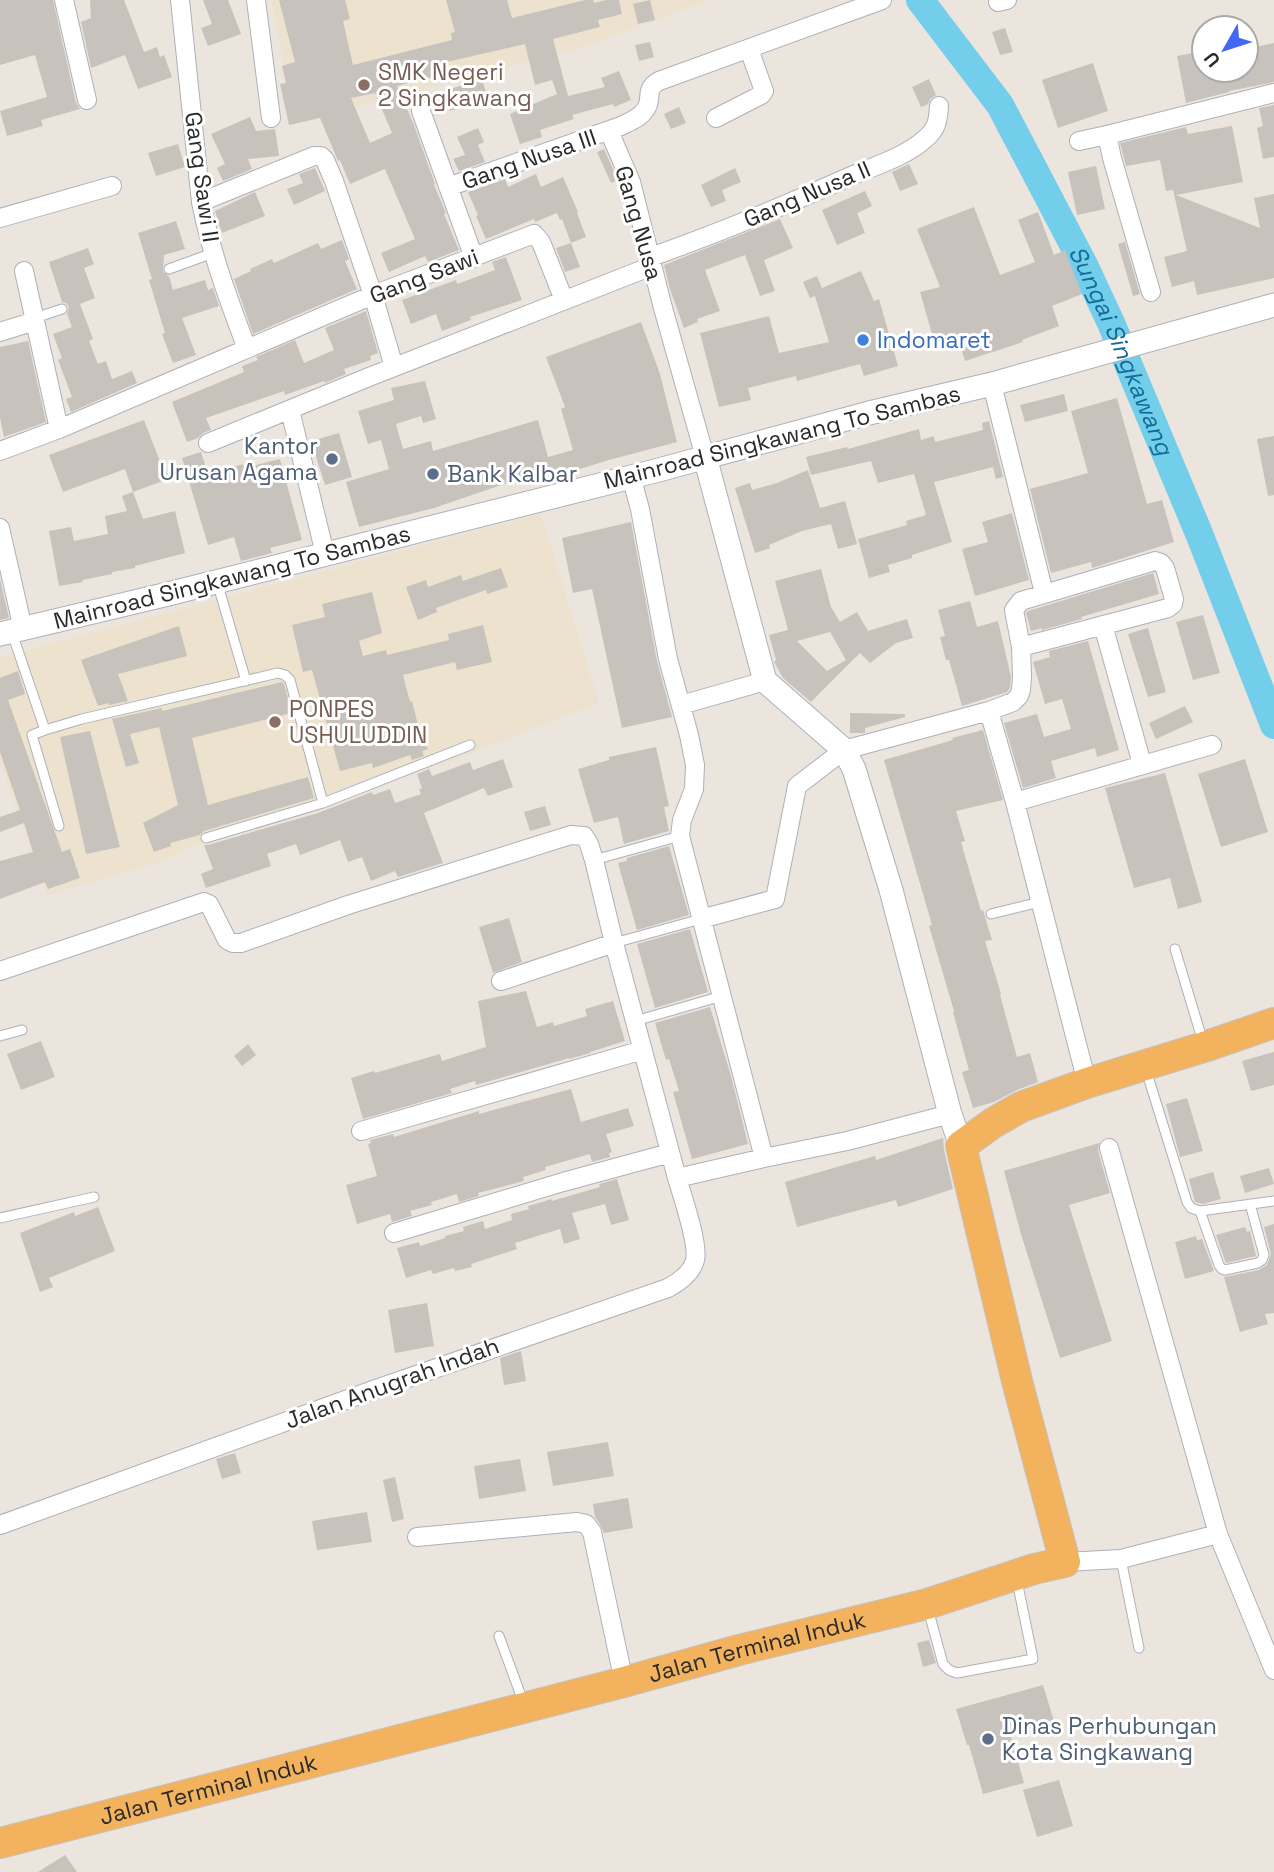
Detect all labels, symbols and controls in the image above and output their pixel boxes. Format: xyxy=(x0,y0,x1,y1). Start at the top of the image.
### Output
north arrow xyxy=(1190,14,1260,84)
text: U xyxy=(1198,47,1226,72)
place label: SMK Negeri 2 Singkawang xyxy=(378,57,532,113)
marker: SMK Negeri 2 Singkawang xyxy=(356,77,372,93)
street label: Gang Sawi II xyxy=(178,110,226,244)
street label: Gang Nusa III xyxy=(458,122,600,196)
street label: Gang Nusa II xyxy=(739,154,875,234)
street label: Gang Nusa xyxy=(608,162,670,284)
water label: Sungai Singkawang xyxy=(1062,240,1181,461)
street label: Gang Sawi xyxy=(365,242,483,310)
place label: Indomaret xyxy=(877,325,991,355)
marker: Indomaret xyxy=(855,332,871,348)
street label: Mainroad Singkawang To Sambas xyxy=(600,378,964,496)
place label: Kantor Urusan Agama xyxy=(159,431,318,487)
marker: Kantor Urusan Agama xyxy=(324,451,340,467)
place label: Bank Kalbar xyxy=(447,459,577,489)
marker: Bank Kalbar xyxy=(425,466,441,482)
street label: Mainroad Singkawang To Sambas xyxy=(50,518,414,636)
place label: PONPES USHULUDDIN xyxy=(289,694,427,750)
marker: PONPES USHULUDDIN xyxy=(267,714,283,730)
street label: Jalan Anugrah Indah xyxy=(281,1330,503,1436)
street label: Jalan Terminal Induk xyxy=(645,1605,869,1690)
place label: Dinas Perhubungan Kota Singkawang xyxy=(1002,1711,1217,1767)
marker: Dinas Perhubungan Kota Singkawang xyxy=(980,1731,996,1747)
street label: Jalan Terminal Induk xyxy=(96,1747,320,1832)

